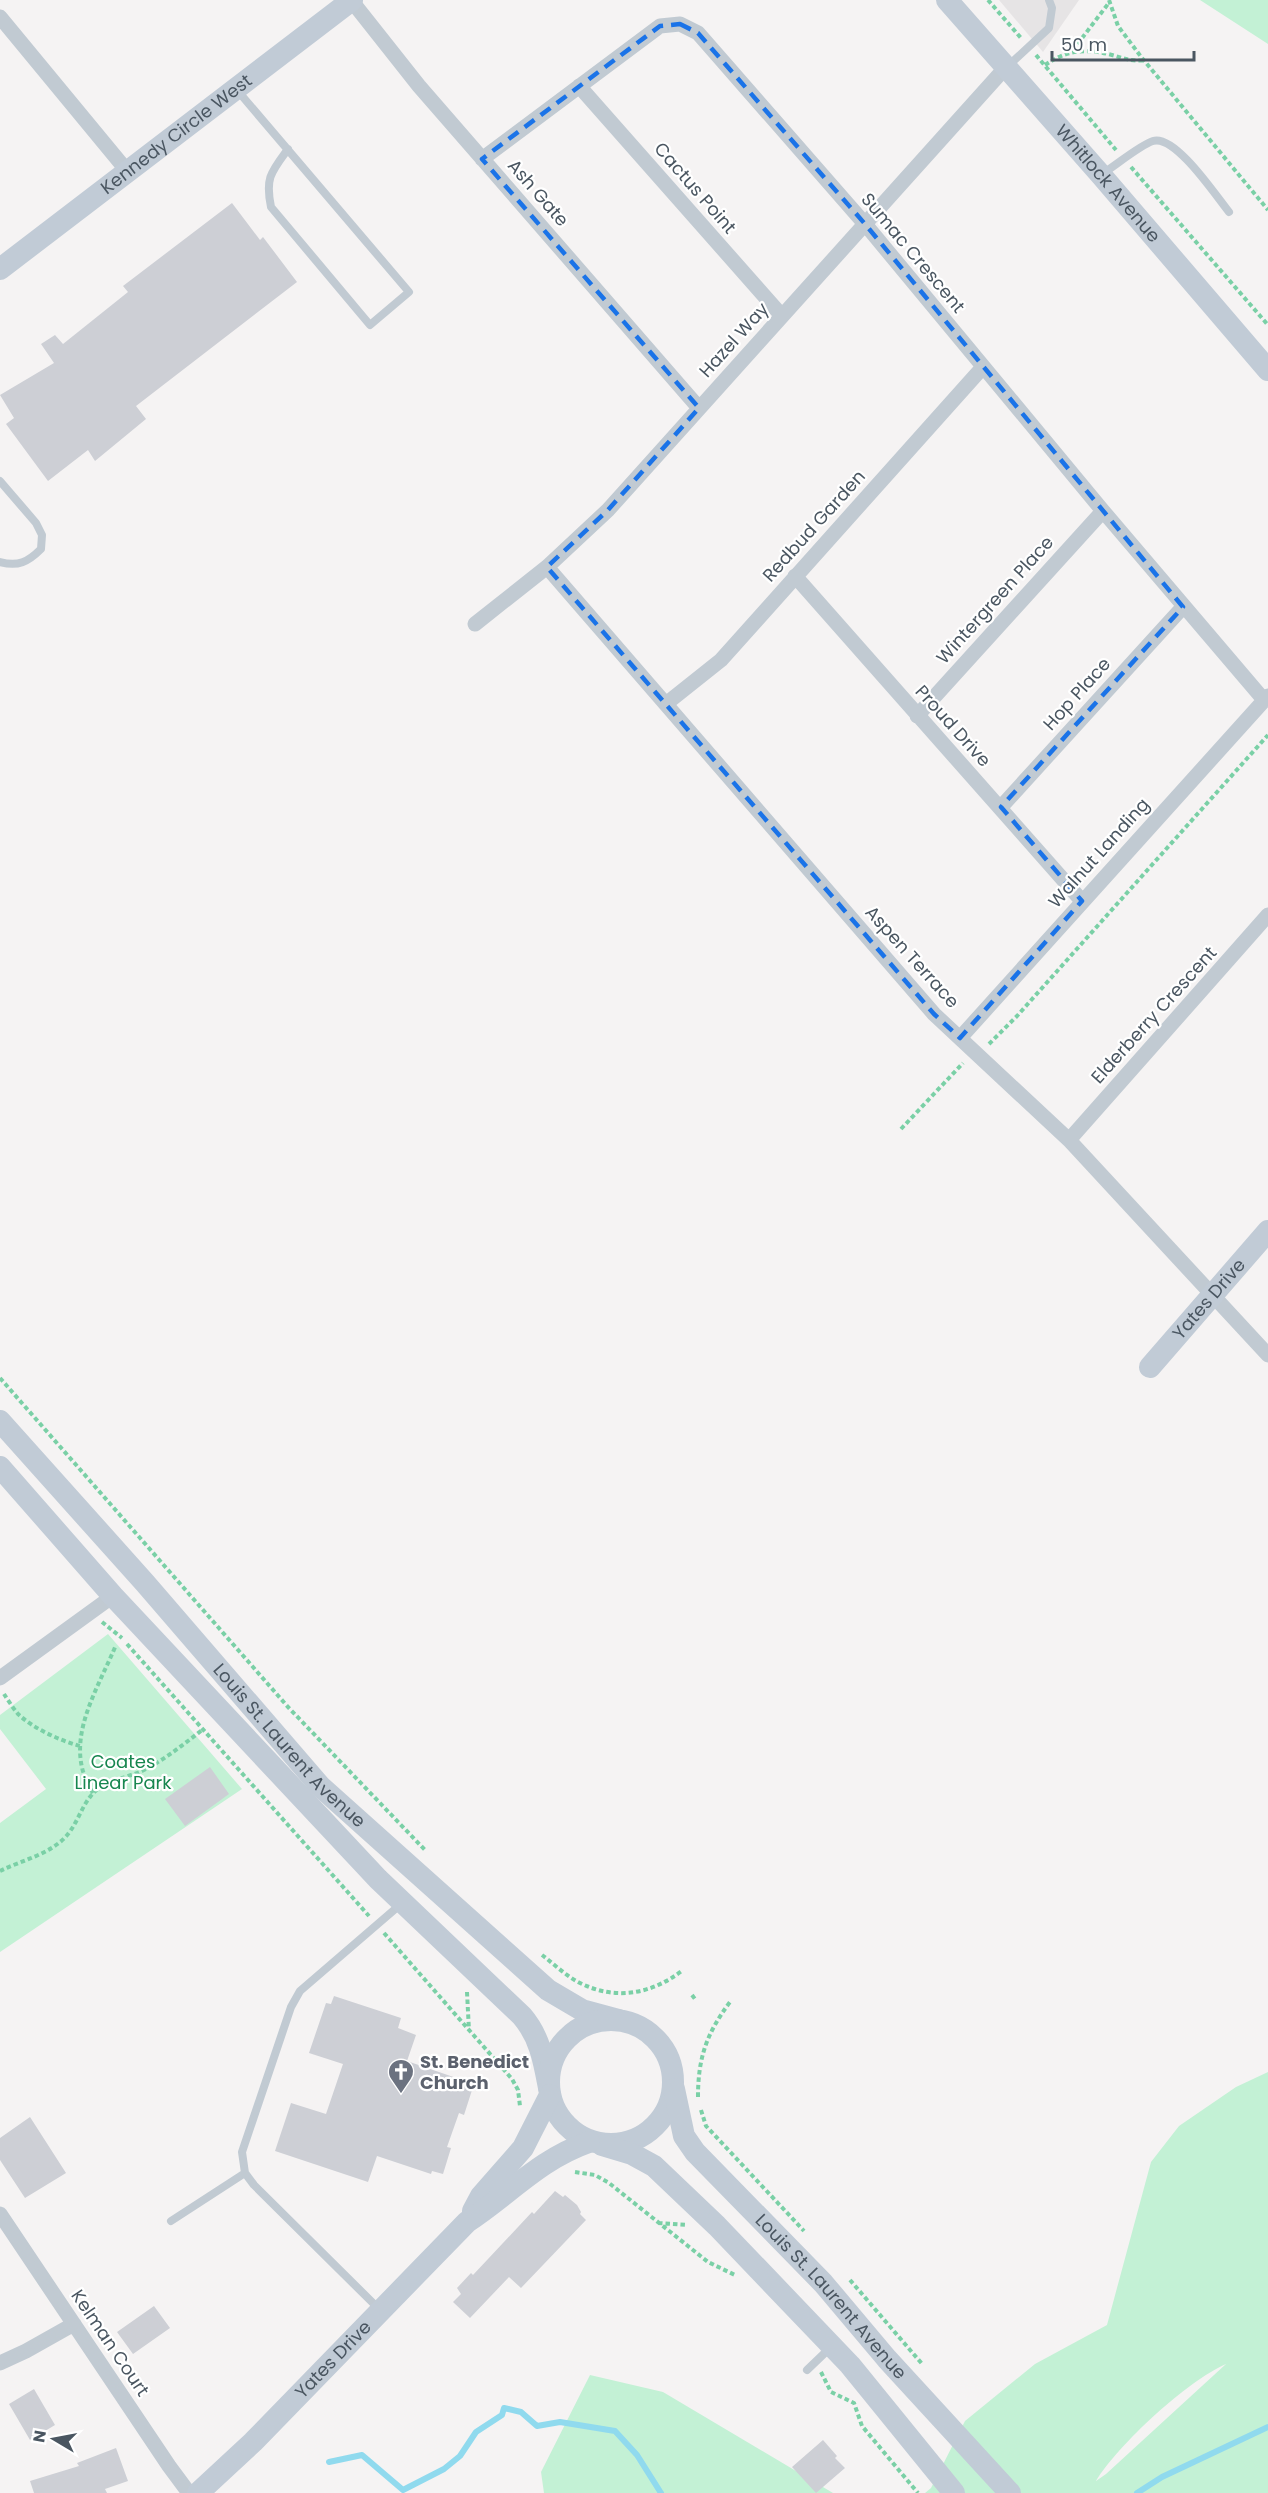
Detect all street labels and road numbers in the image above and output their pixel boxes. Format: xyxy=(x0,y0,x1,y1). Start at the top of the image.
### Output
street label: Kennedy Circle West xyxy=(95,68,257,200)
street label: Whitlock Avenue xyxy=(1050,119,1166,248)
street label: Cactus Point xyxy=(649,137,742,239)
street label: Ash Gate xyxy=(502,154,575,232)
street label: Sumac Crescent xyxy=(856,187,971,318)
street label: Hazel Way xyxy=(693,297,774,383)
street label: Redbud Garden xyxy=(757,464,871,587)
street label: Wintergreen Place xyxy=(930,530,1059,669)
street label: Hop Place xyxy=(1037,652,1116,735)
street label: Proud Drive xyxy=(910,679,997,772)
street label: Walnut Landing xyxy=(1042,792,1155,913)
street label: Aspen Terrace xyxy=(860,900,965,1013)
street label: Elderberry Crescent xyxy=(1085,941,1222,1089)
street label: Yates Drive xyxy=(1166,1253,1251,1345)
street label: Louis St. Laurent Avenue xyxy=(208,1658,371,1833)
street label: Louis St. Laurent Avenue xyxy=(750,2208,913,2385)
street label: Kelman Court xyxy=(65,2284,155,2401)
street label: Yates Drive xyxy=(289,2315,377,2404)

